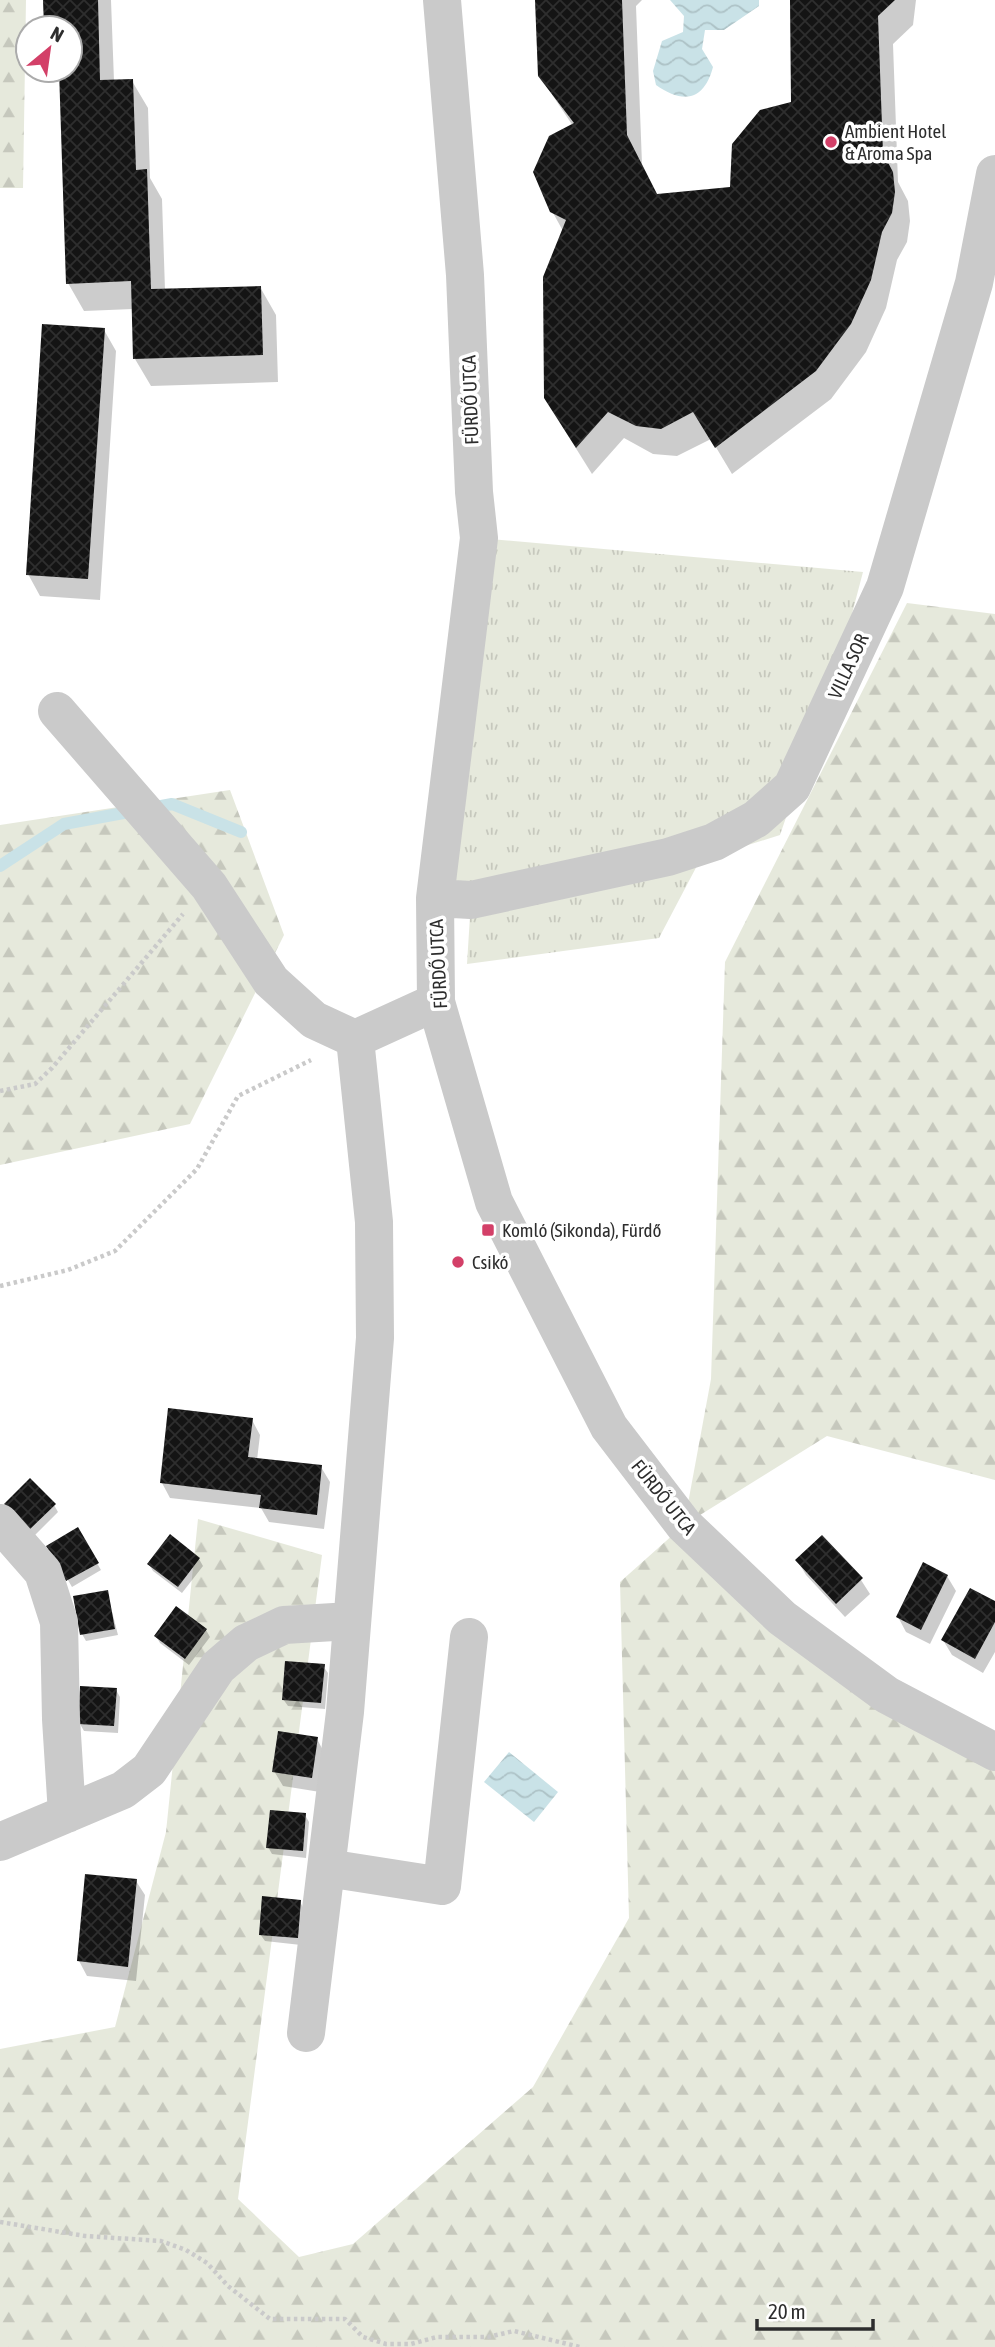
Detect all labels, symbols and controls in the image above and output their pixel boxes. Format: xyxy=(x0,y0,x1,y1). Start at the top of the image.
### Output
north arrow xyxy=(14,14,84,84)
text: N xyxy=(47,22,67,46)
place label: Ambient Hotel & Aroma Spa xyxy=(845,120,946,164)
marker: Ambient Hotel & Aroma Spa xyxy=(823,134,839,150)
street label: FÜRDŐ UTCA xyxy=(457,354,483,445)
street label: VILLA SOR xyxy=(823,629,873,702)
street label: FÜRDŐ UTCA xyxy=(425,918,451,1009)
place label: Komló (Sikonda), Fürdő xyxy=(502,1219,662,1241)
marker: Komló (Sikonda), Fürdő xyxy=(480,1222,496,1238)
place label: Csikó xyxy=(472,1251,509,1273)
marker: Csikó xyxy=(450,1254,466,1270)
street label: FÜRDŐ UTCA xyxy=(627,1455,701,1539)
scale bar xyxy=(757,2288,872,2332)
text: 20 m xyxy=(768,2299,806,2323)

